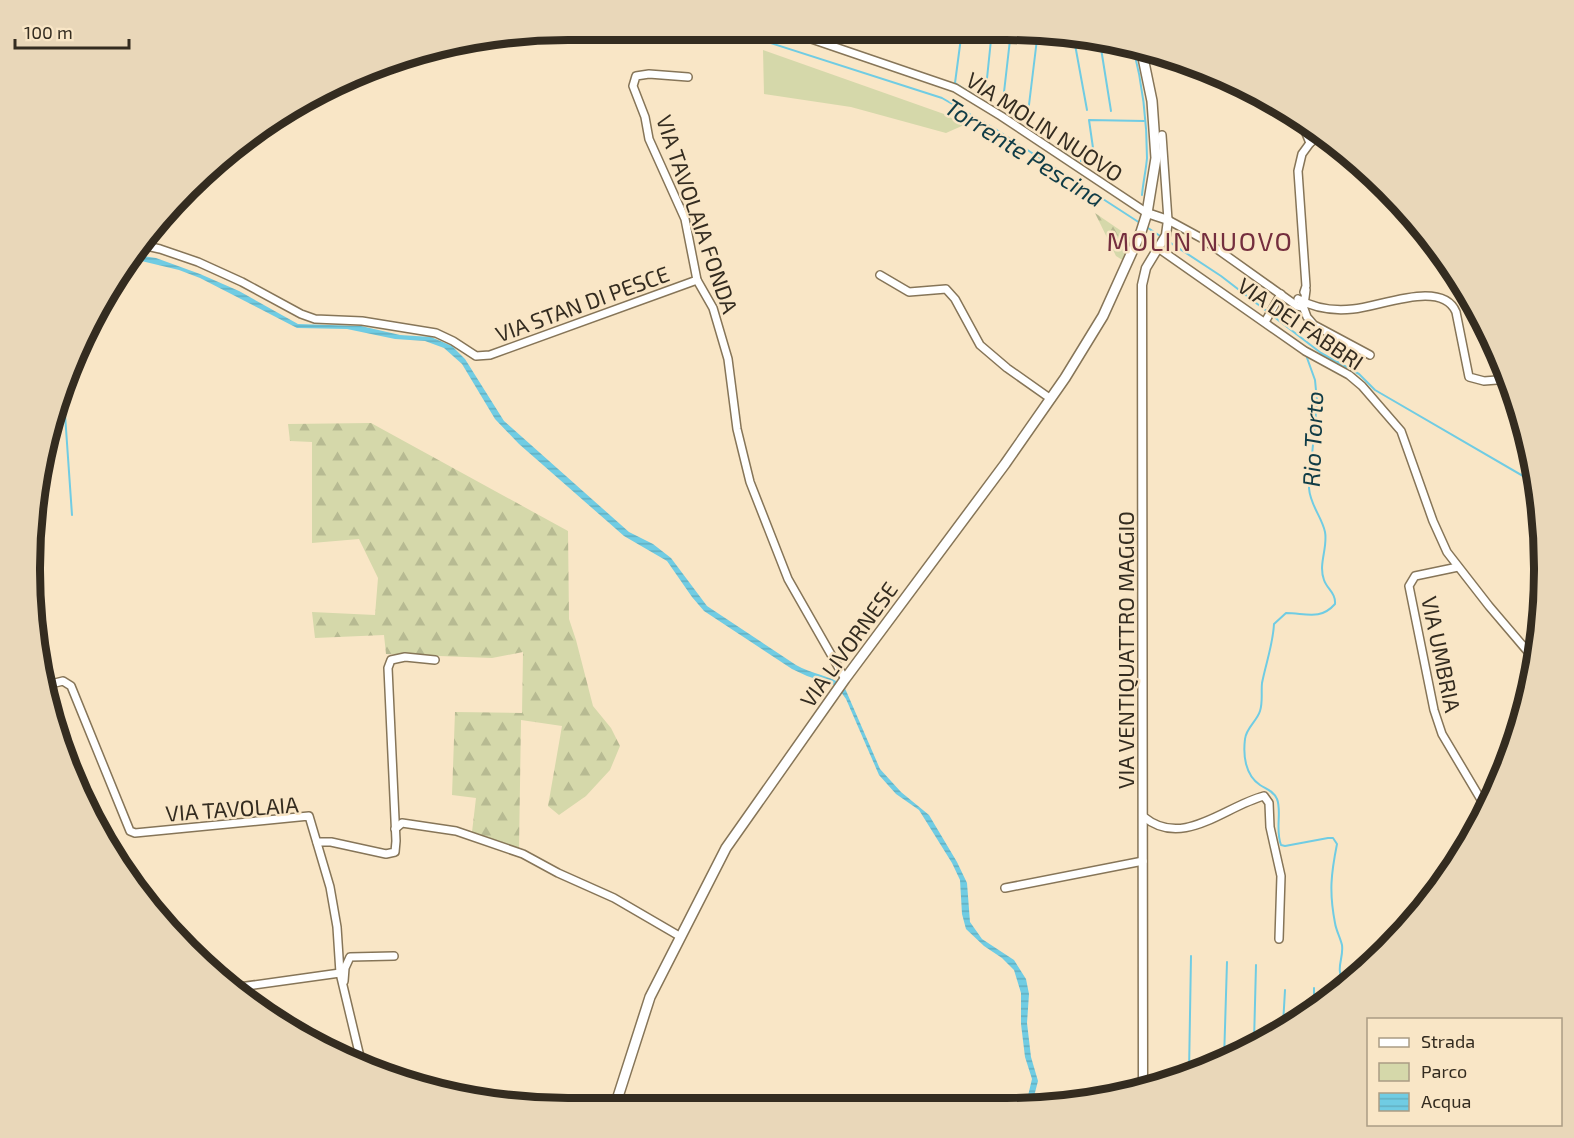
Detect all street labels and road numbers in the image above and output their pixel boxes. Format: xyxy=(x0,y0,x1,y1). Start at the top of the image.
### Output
street label: VIA MOLIN NUOVO xyxy=(962,66,1128,186)
street label: VIA TAVOLAIA FONDA xyxy=(652,111,744,317)
street label: VIA STAN DI PESCE xyxy=(492,259,672,347)
street label: VIA DEI FABBRI xyxy=(1233,271,1369,375)
street label: VIA VENTIQUATTRO MAGGIO xyxy=(1112,511,1139,789)
street label: VIA LIVORNESE xyxy=(794,576,902,712)
street label: VIA UMBRIA xyxy=(1417,594,1467,715)
street label: VIA TAVOLAIA xyxy=(164,790,300,826)

